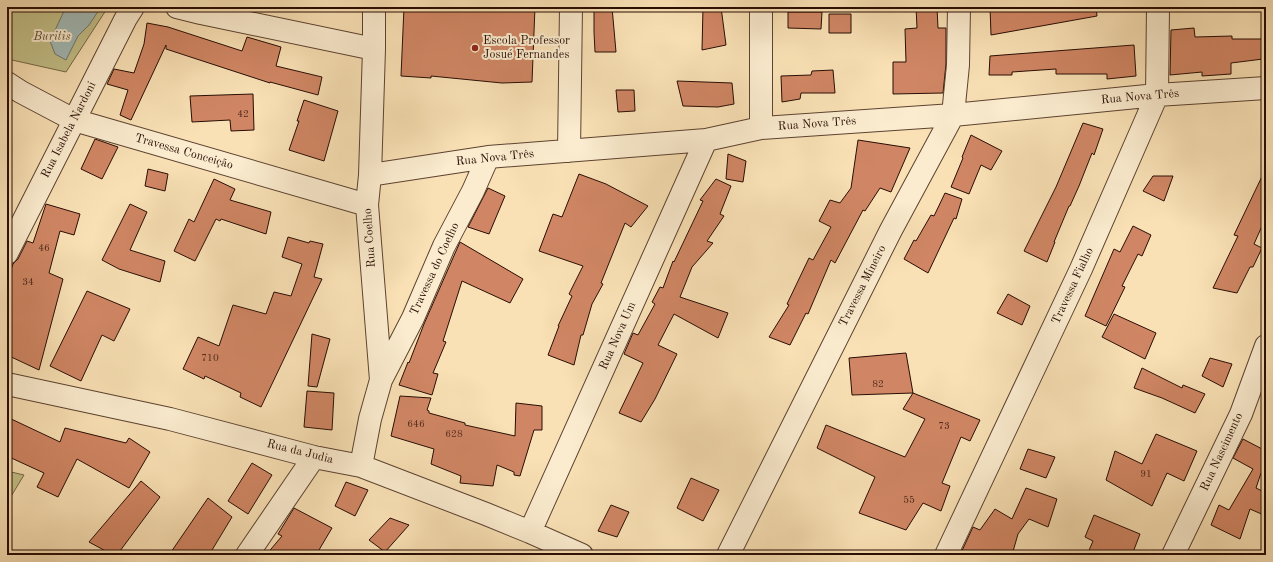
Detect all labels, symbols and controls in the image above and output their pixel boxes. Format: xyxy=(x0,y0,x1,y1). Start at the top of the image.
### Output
park label: Buritis xyxy=(32,31,71,43)
place label: Escola Professor Josué Fernandes xyxy=(483,35,570,61)
marker: Escola Professor Josué Fernandes xyxy=(470,43,480,53)
street label: Rua Isabela Nardoni xyxy=(40,80,98,180)
street label: Rua Nova Três xyxy=(1100,88,1180,106)
house number: 42 xyxy=(237,109,249,119)
street label: Rua Nova Três xyxy=(777,115,857,133)
street label: Travessa Conceição xyxy=(134,132,235,172)
street label: Rua Nova Três xyxy=(455,148,535,168)
street label: Rua Coelho xyxy=(362,208,378,268)
street label: Travessa do Coelho xyxy=(408,221,462,317)
house number: 46 xyxy=(38,243,50,253)
street label: Travessa Mineiro xyxy=(837,243,889,329)
street label: Travessa Fialho xyxy=(1050,246,1096,326)
house number: 34 xyxy=(22,277,34,287)
street label: Rua Nova Um xyxy=(598,300,639,372)
house number: 710 xyxy=(201,353,219,363)
house number: 82 xyxy=(872,379,884,389)
street label: Rua Nascimento xyxy=(1199,411,1245,493)
house number: 646 xyxy=(407,419,425,429)
house number: 73 xyxy=(938,421,950,431)
house number: 628 xyxy=(445,429,463,439)
street label: Rua da Judia xyxy=(265,438,335,466)
house number: 91 xyxy=(1140,469,1152,479)
house number: 55 xyxy=(903,495,915,505)

